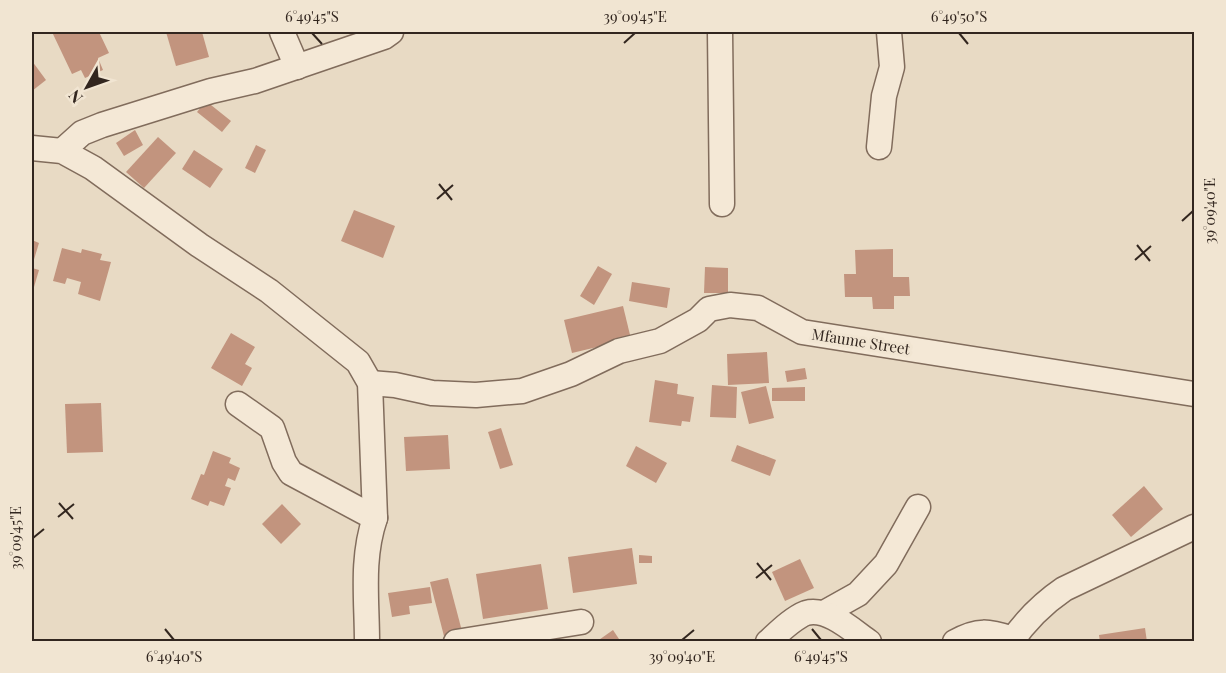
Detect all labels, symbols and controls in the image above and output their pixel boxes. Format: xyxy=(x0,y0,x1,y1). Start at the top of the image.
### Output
text: 6°49'45"S xyxy=(285,6,339,26)
text: 39°09'45"E xyxy=(603,6,667,26)
text: 6°49'50"S xyxy=(931,6,987,26)
north arrow xyxy=(57,57,117,117)
text: N xyxy=(63,85,87,108)
text: 39°09'40"E xyxy=(1199,178,1219,244)
street label: Mfaume Street xyxy=(810,323,912,359)
text: 39°09'45"E xyxy=(5,506,25,570)
text: 6°49'40"S xyxy=(146,646,202,666)
text: 39°09'40"E xyxy=(649,646,715,666)
text: 6°49'45"S xyxy=(794,646,848,666)

